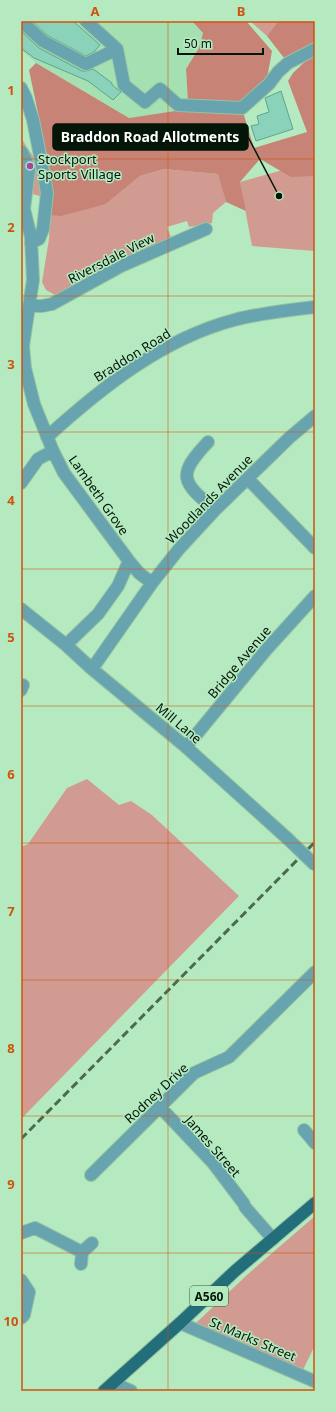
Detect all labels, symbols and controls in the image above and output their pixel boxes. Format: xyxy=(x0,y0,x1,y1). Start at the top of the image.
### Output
text: A xyxy=(91,2,100,20)
text: B xyxy=(237,2,245,20)
scale bar xyxy=(178,30,263,56)
text: 50 m xyxy=(184,35,212,52)
text: 1 xyxy=(7,81,15,99)
callout: Braddon Road Allotments xyxy=(53,124,248,150)
text: Braddon Road Allotments xyxy=(61,127,239,146)
place label: Stockport Sports Village xyxy=(38,150,121,183)
marker: Stockport Sports Village xyxy=(25,161,35,171)
text: 2 xyxy=(7,218,15,236)
street label: Riversdale View xyxy=(65,228,158,288)
street label: Braddon Road xyxy=(90,324,174,386)
text: 3 xyxy=(7,355,15,373)
street label: Woodlands Avenue xyxy=(162,450,256,548)
street label: Lambeth Grove xyxy=(65,451,133,539)
text: 4 xyxy=(7,491,15,509)
street label: Bridge Avenue xyxy=(203,622,275,702)
text: 5 xyxy=(7,628,15,646)
street label: Mill Lane xyxy=(152,699,206,747)
text: 6 xyxy=(7,765,15,783)
text: 7 xyxy=(7,902,15,920)
text: 8 xyxy=(7,1039,15,1057)
street label: Rodney Drive xyxy=(120,1059,192,1127)
street label: James Street xyxy=(180,1110,245,1181)
text: 9 xyxy=(7,1175,15,1193)
road number: A560 xyxy=(190,1286,228,1306)
text: 10 xyxy=(4,1312,18,1330)
street label: St Marks Street xyxy=(207,1313,299,1365)

